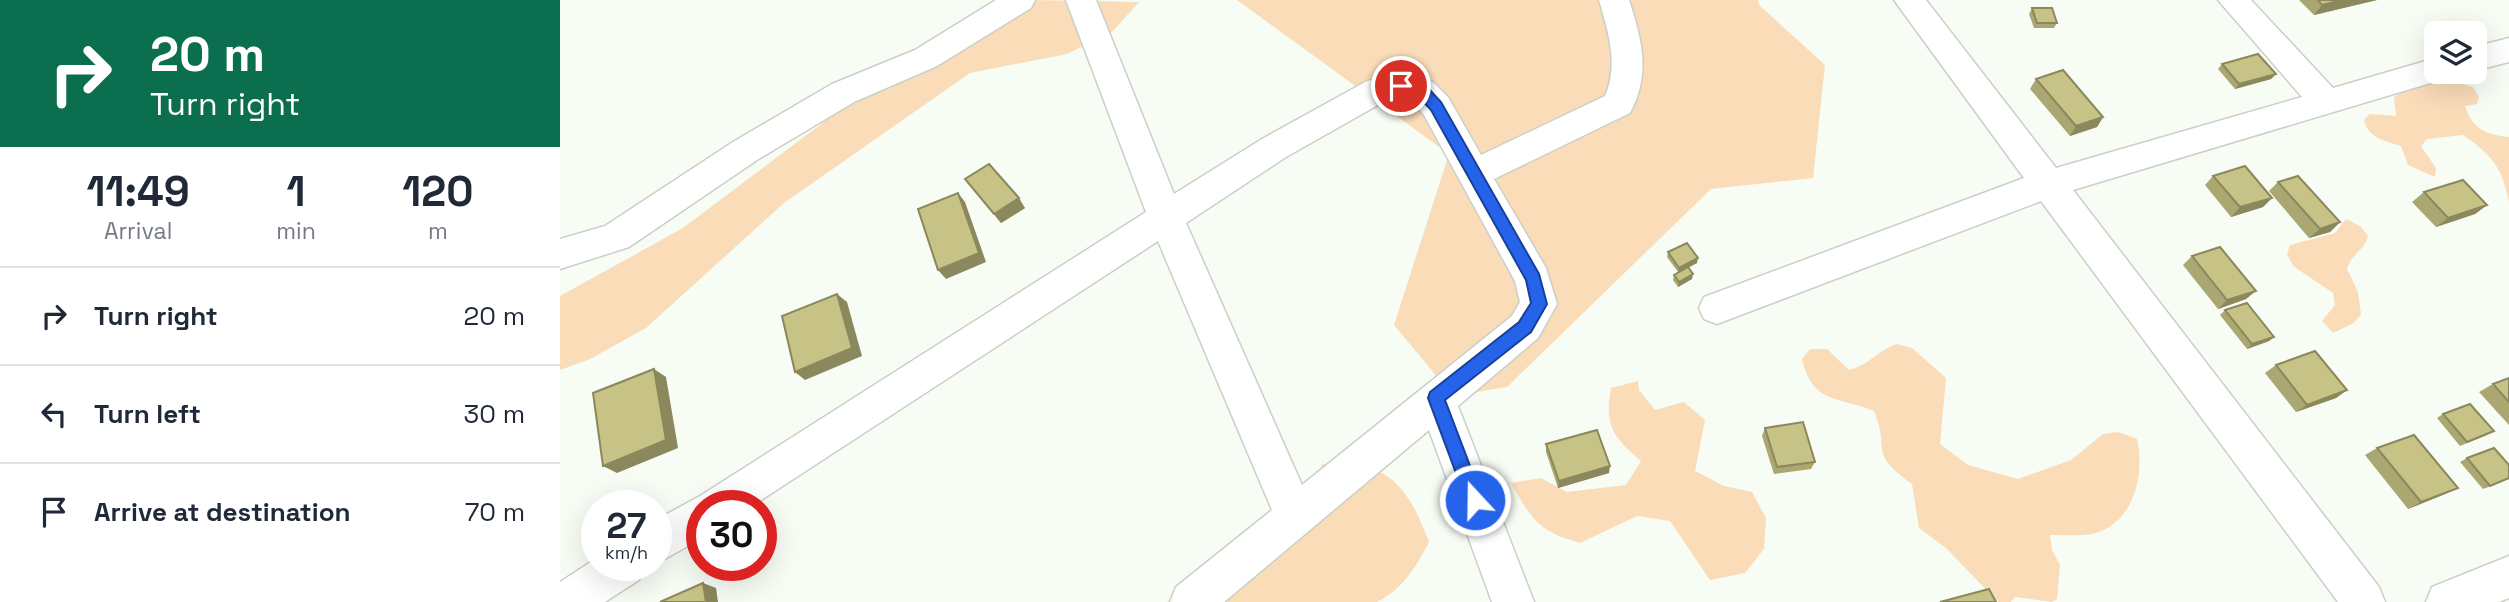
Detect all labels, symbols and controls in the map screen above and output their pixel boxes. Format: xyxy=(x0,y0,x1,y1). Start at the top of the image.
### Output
map controls xyxy=(2424,21,2487,84)
button: layers xyxy=(2424,21,2487,84)
text: 20 m xyxy=(150,23,265,85)
icon: right xyxy=(35,28,126,119)
pin xyxy=(1371,56,1431,116)
icon: arrive xyxy=(1382,67,1420,105)
text: Turn right xyxy=(150,84,300,124)
text: 11:49 xyxy=(87,165,190,218)
text: 1 xyxy=(286,165,305,218)
text: 120 xyxy=(402,165,473,218)
text: Arrival xyxy=(104,216,172,246)
text: min xyxy=(276,216,316,246)
text: m xyxy=(428,216,448,246)
icon: right xyxy=(35,297,73,335)
text: Turn right xyxy=(94,299,218,333)
text: 20 m xyxy=(464,299,525,333)
icon: left xyxy=(35,395,73,433)
text: Turn left xyxy=(94,397,201,431)
text: 30 m xyxy=(464,397,525,431)
position arrow xyxy=(1438,463,1512,537)
speed limit sign: 30 xyxy=(686,490,777,581)
icon: arrive xyxy=(35,493,73,531)
text: Arrive at destination xyxy=(94,495,351,529)
text: 70 m xyxy=(465,495,525,529)
text: 27 xyxy=(607,504,646,548)
text: km/h xyxy=(605,541,648,564)

